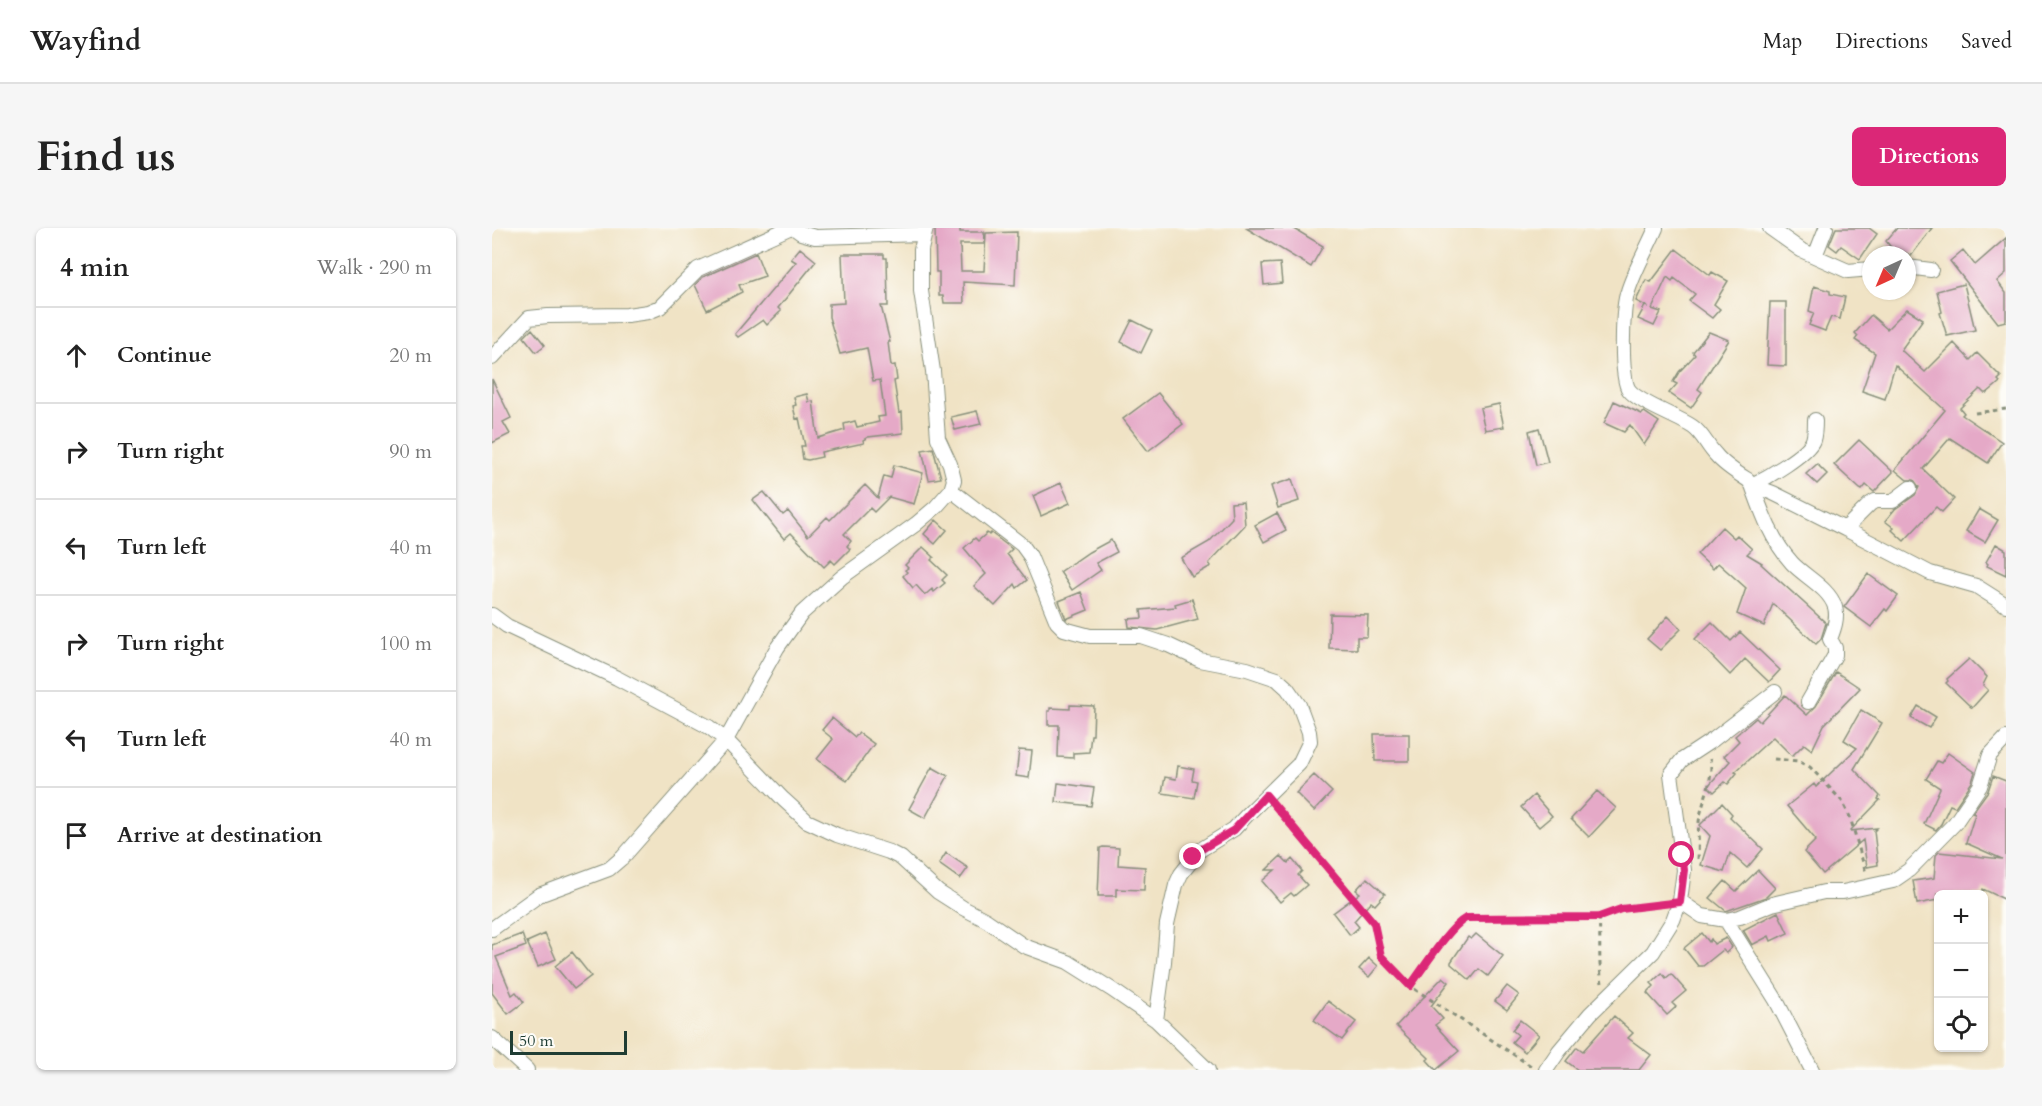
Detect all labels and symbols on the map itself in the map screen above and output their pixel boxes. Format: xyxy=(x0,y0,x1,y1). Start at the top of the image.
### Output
north arrow xyxy=(1862,246,1916,300)
route start xyxy=(1668,841,1694,867)
route end xyxy=(1179,843,1205,869)
scale bar xyxy=(510,1028,627,1056)

